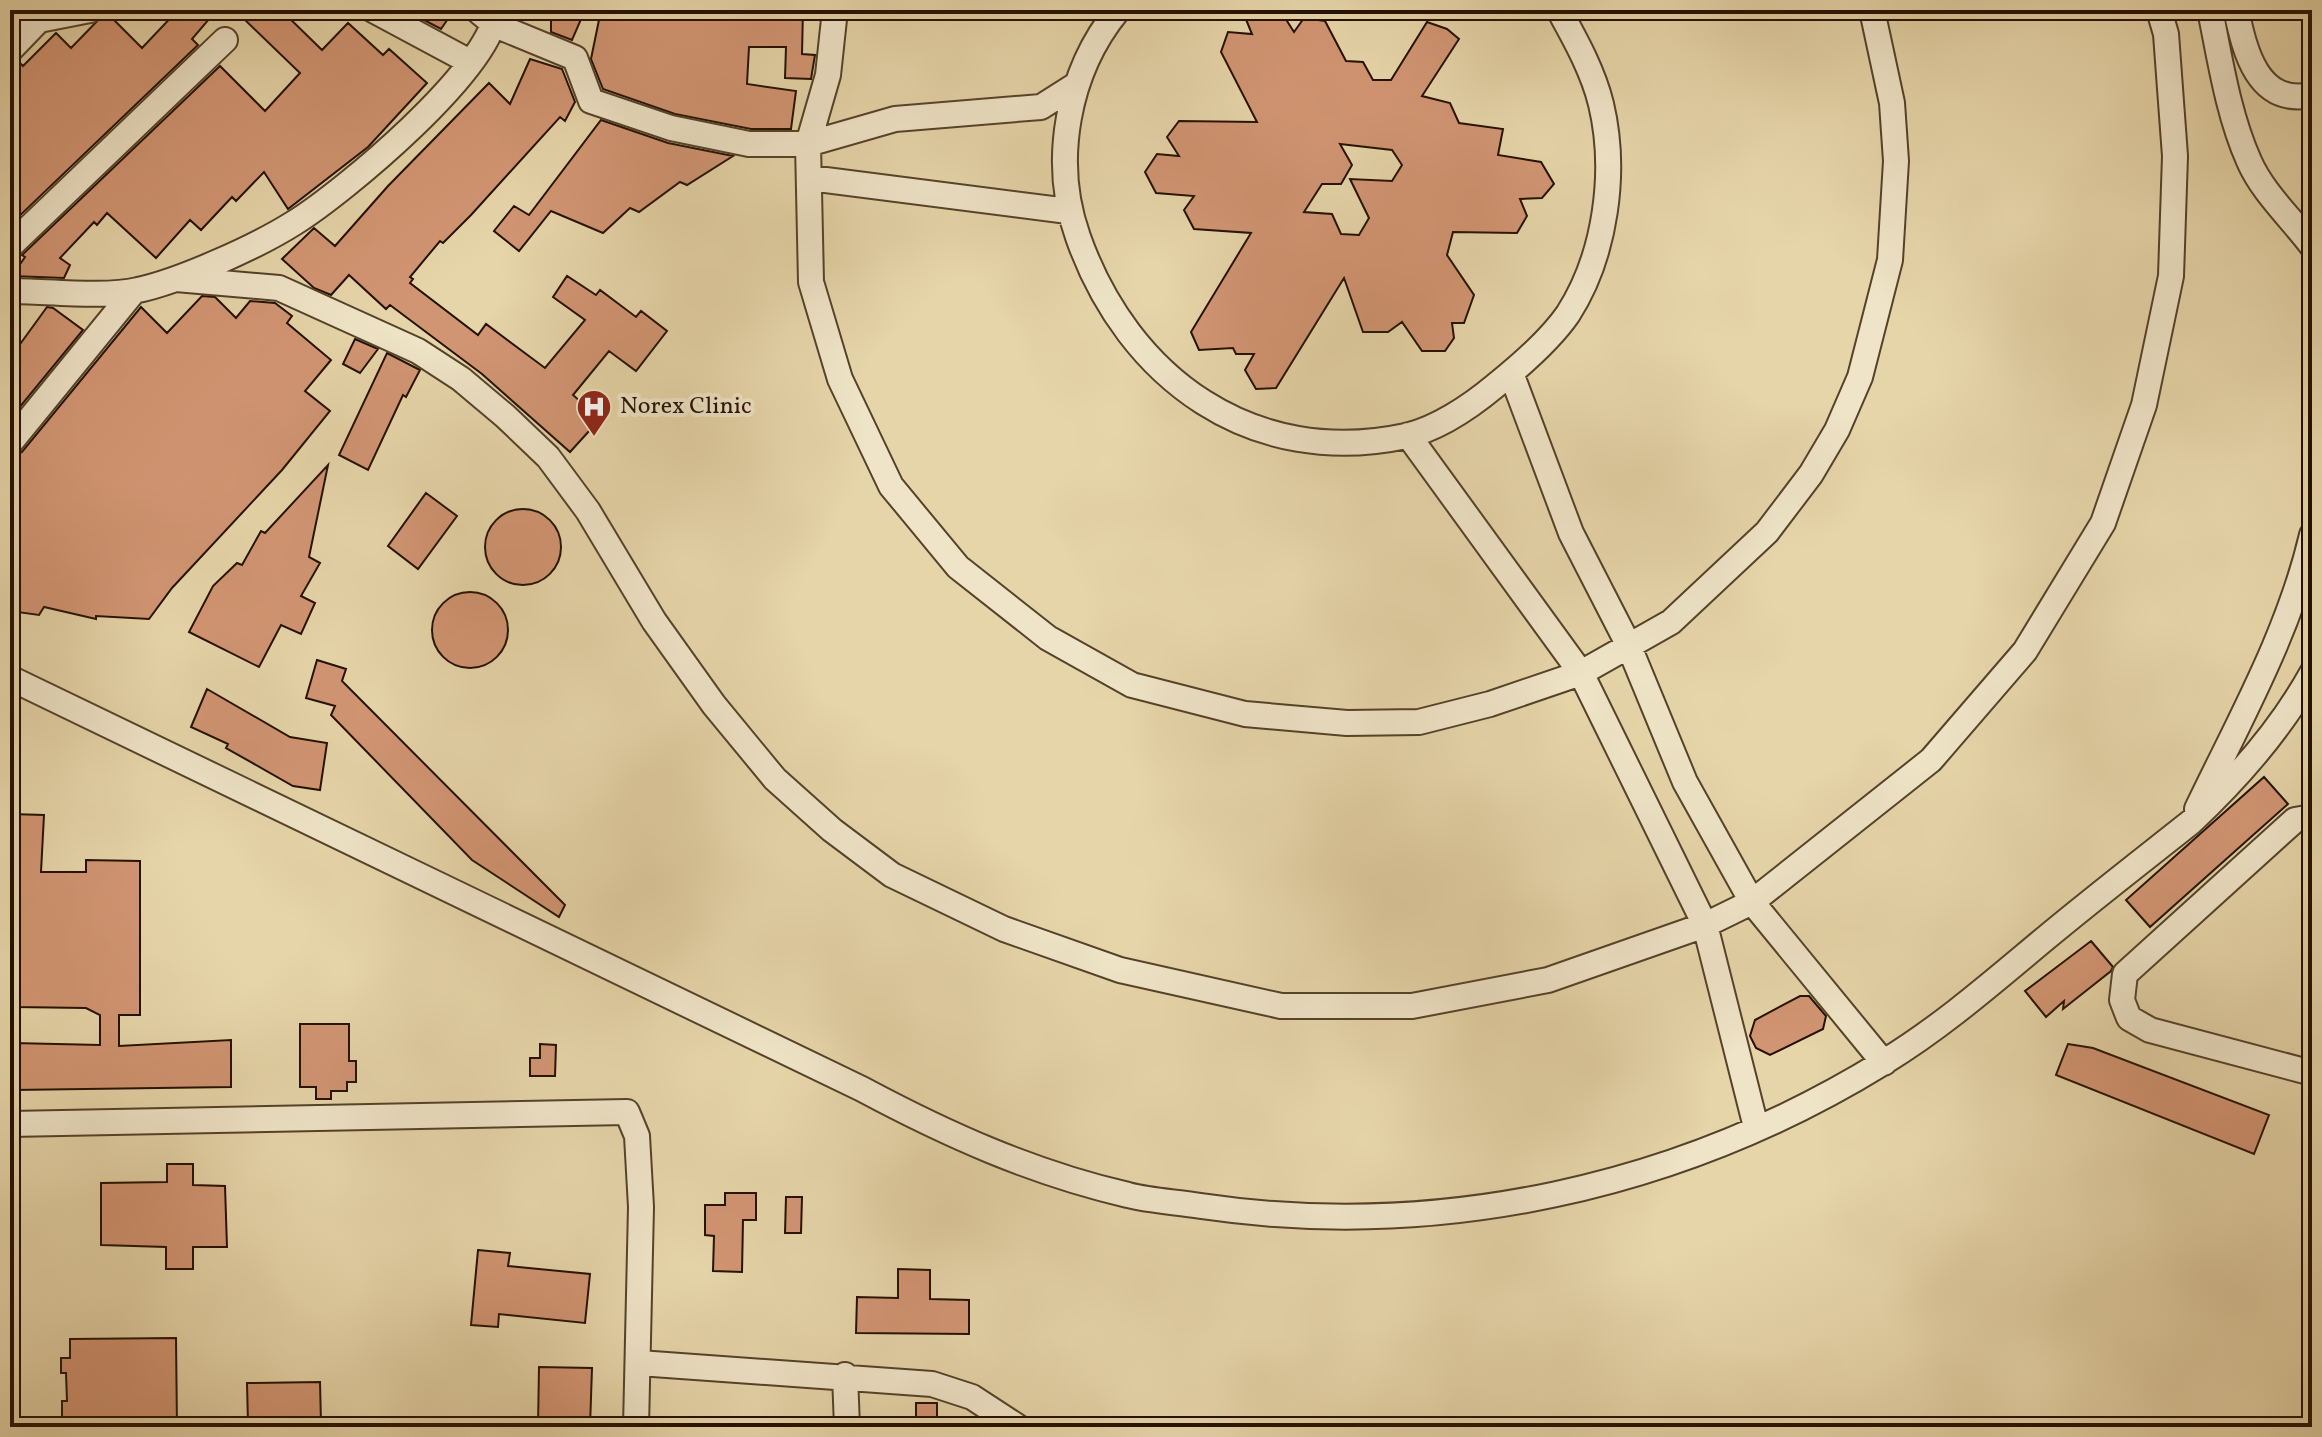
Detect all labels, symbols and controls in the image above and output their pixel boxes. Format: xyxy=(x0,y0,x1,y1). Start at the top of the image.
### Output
hospital icon: Norex Clinic xyxy=(575,388,613,438)
place label: Norex Clinic xyxy=(620,390,752,424)

